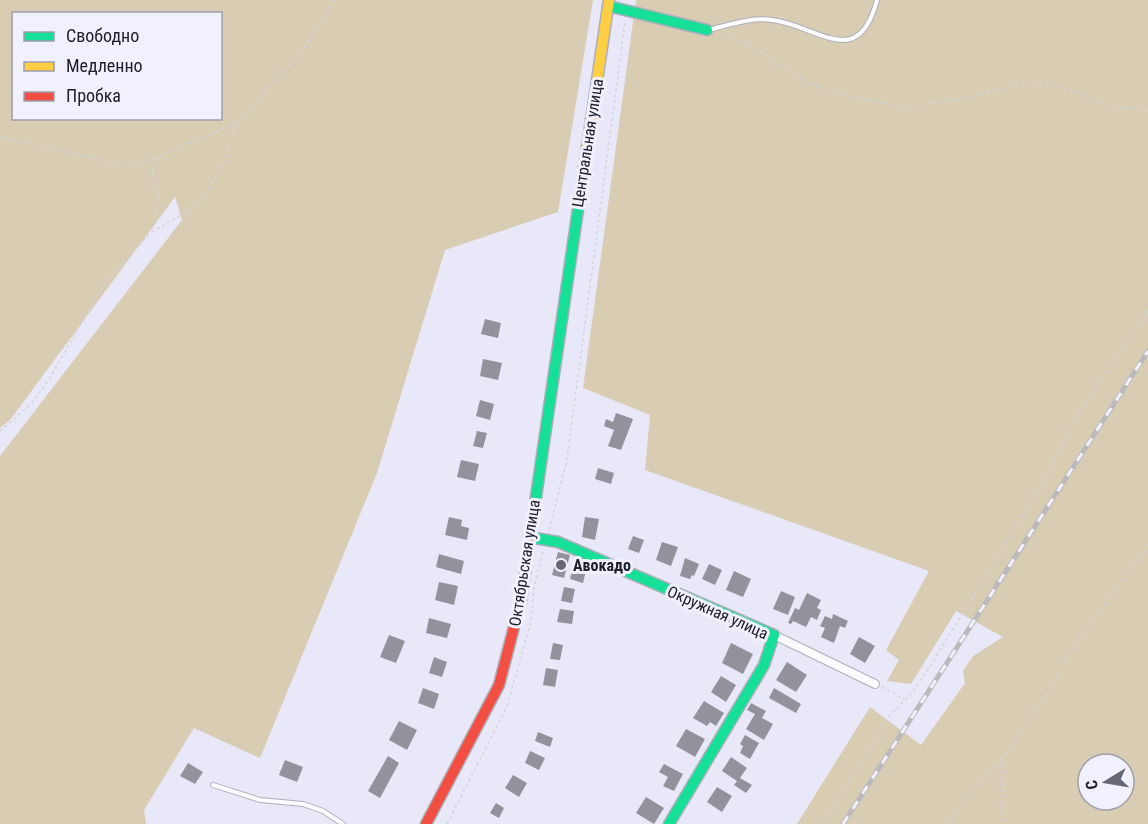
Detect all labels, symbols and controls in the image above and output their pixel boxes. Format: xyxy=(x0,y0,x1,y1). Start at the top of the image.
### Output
legend xyxy=(12,12,222,120)
text: Свободно xyxy=(66,25,139,46)
text: Медленно xyxy=(66,55,143,76)
street label: Центральная улица xyxy=(568,77,607,209)
text: Пробка xyxy=(66,85,121,106)
street label: Октябрьская улица xyxy=(505,498,544,628)
place label: Авокадо xyxy=(573,556,631,575)
marker: Авокадо xyxy=(554,558,568,572)
street label: Окружная улица xyxy=(664,582,771,643)
north arrow xyxy=(1076,752,1136,812)
text: С xyxy=(1082,778,1102,791)

